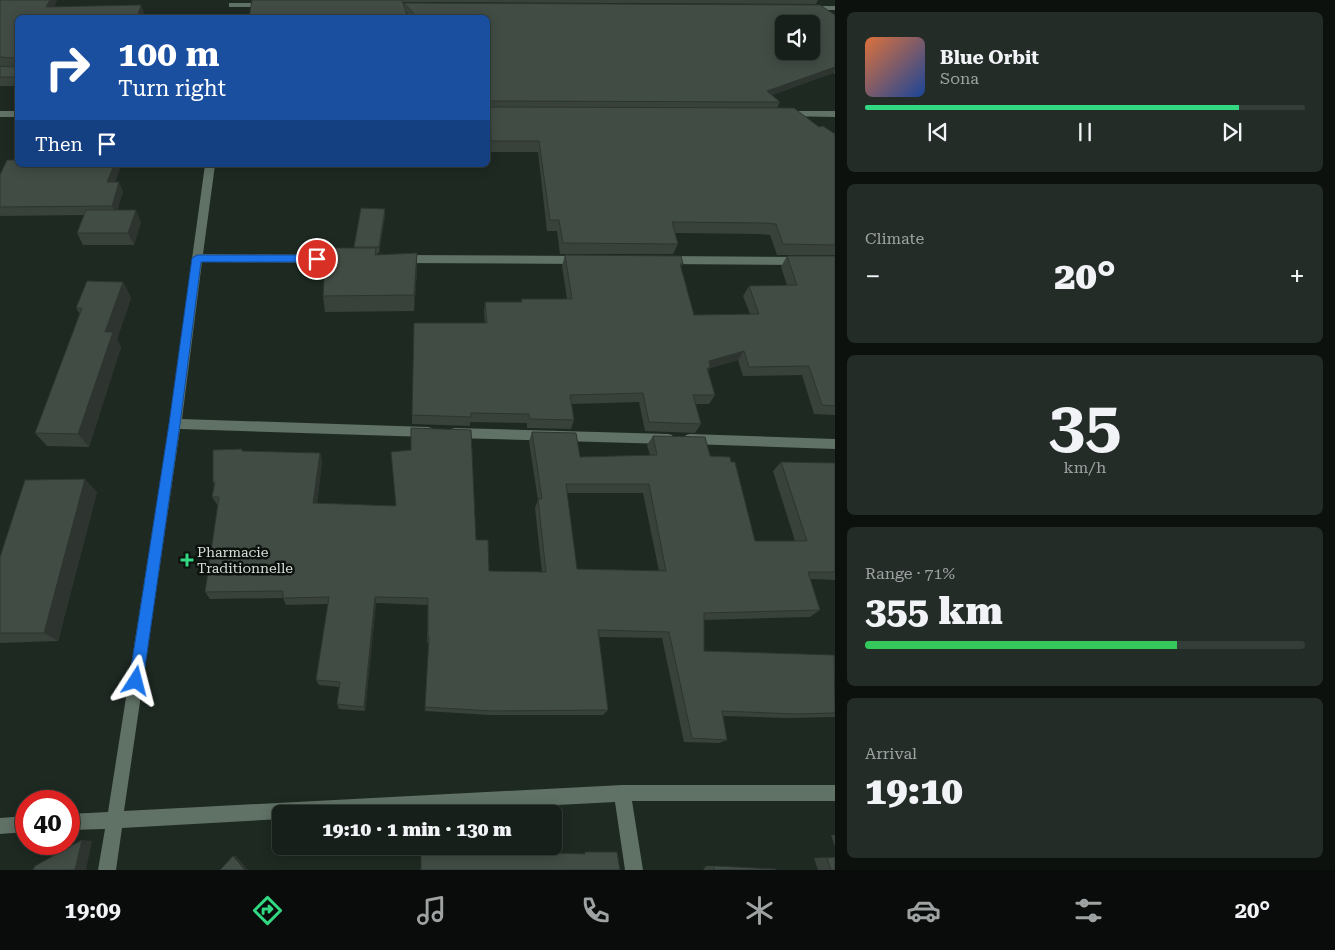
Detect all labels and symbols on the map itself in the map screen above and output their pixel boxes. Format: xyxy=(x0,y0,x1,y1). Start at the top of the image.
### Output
pin xyxy=(296,238,338,280)
place label: Pharmacie Traditionnelle xyxy=(197,544,293,576)
marker: Pharmacie Traditionnelle xyxy=(181,554,193,566)
position arrow xyxy=(109,654,161,706)
speed limit sign: 40 xyxy=(15,790,80,855)

